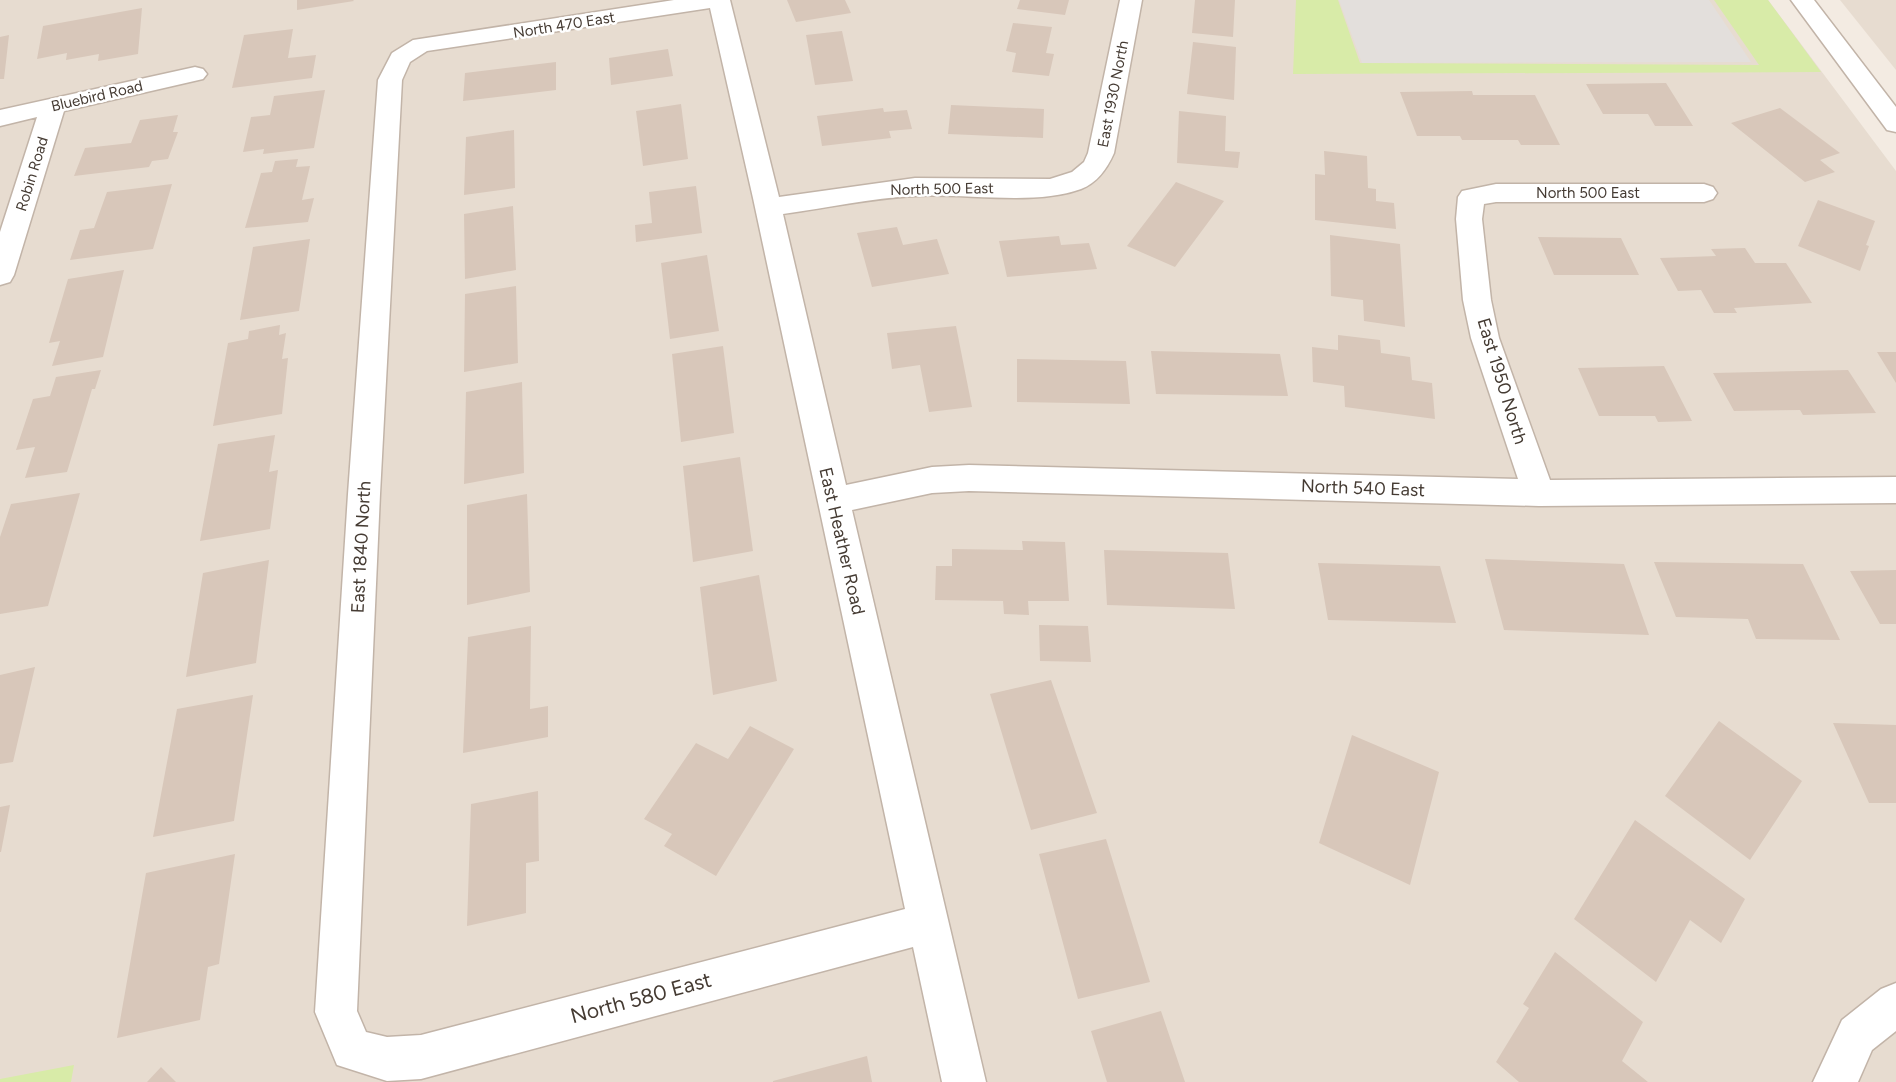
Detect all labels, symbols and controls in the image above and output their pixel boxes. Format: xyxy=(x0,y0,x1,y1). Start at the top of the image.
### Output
street label: North 470 East xyxy=(512,8,617,42)
street label: East 1930 North xyxy=(1094,39,1132,149)
street label: Bluebird Road xyxy=(49,77,145,115)
street label: Robin Road xyxy=(12,135,52,213)
street label: North 500 East xyxy=(890,179,994,199)
street label: North 500 East xyxy=(1536,184,1640,202)
street label: East 1950 North xyxy=(1472,315,1532,447)
street label: East Heather Road xyxy=(814,465,870,617)
street label: North 540 East xyxy=(1301,475,1426,501)
street label: East 1840 North xyxy=(347,480,375,614)
street label: North 580 East xyxy=(568,967,714,1028)

